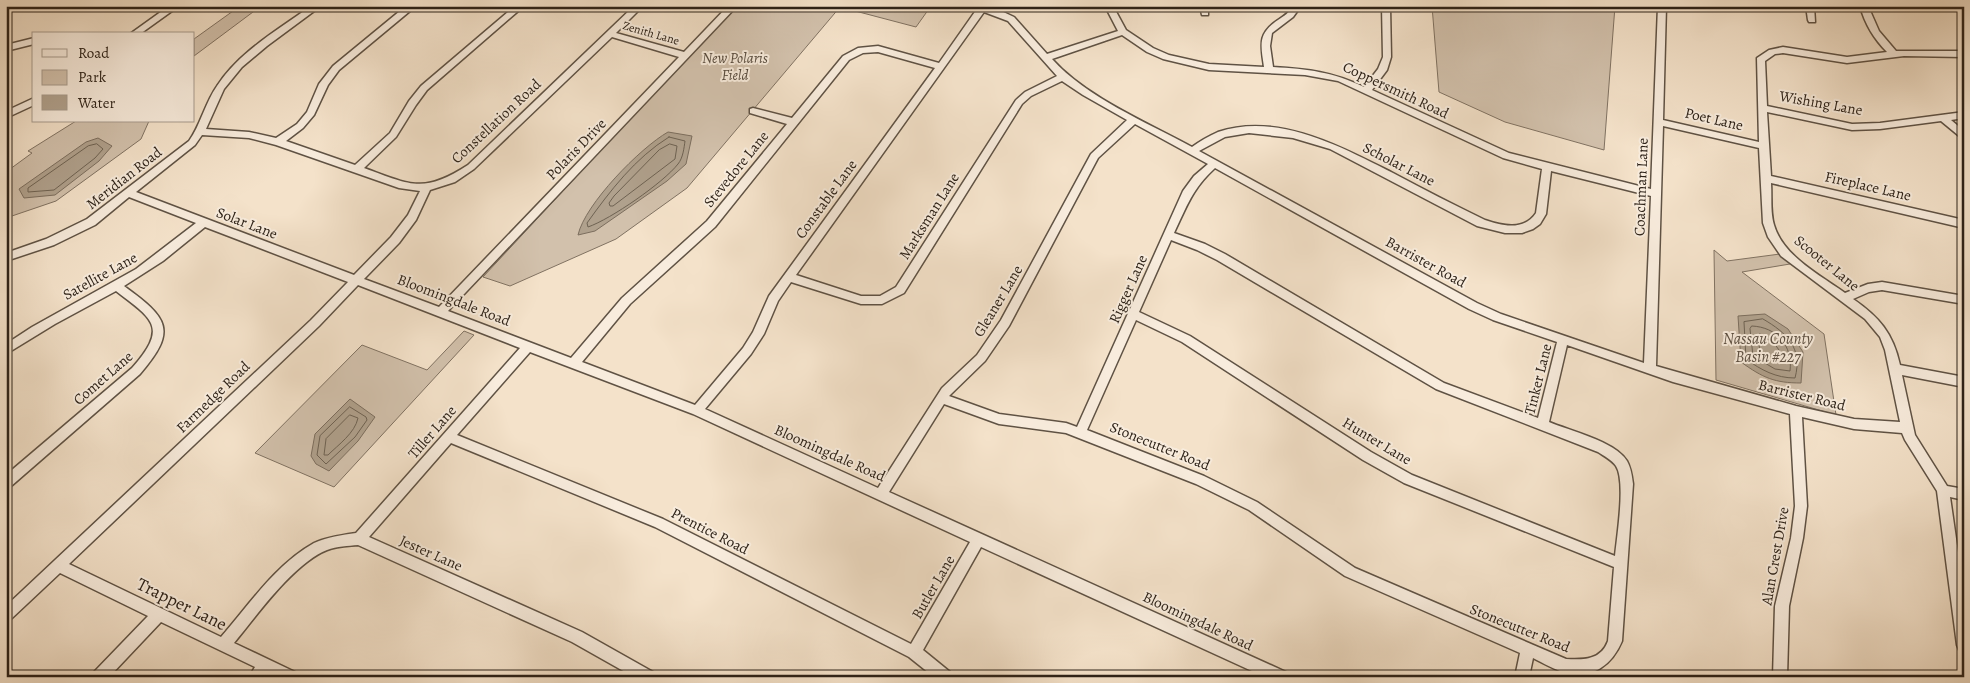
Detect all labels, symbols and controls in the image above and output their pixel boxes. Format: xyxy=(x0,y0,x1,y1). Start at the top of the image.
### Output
street label: Zenith Lane xyxy=(621,17,681,49)
legend xyxy=(32,32,195,122)
text: Road xyxy=(78,43,110,63)
park label: New Polaris Field xyxy=(702,48,768,85)
street label: Coppersmith Road xyxy=(1340,57,1453,124)
text: Park xyxy=(78,67,107,87)
street label: Constellation Road xyxy=(447,74,546,168)
street label: Wishing Lane xyxy=(1777,86,1864,120)
text: Water xyxy=(77,93,115,113)
street label: Poet Lane xyxy=(1683,103,1745,135)
street label: Polaris Drive xyxy=(542,114,611,184)
street label: Stevedore Lane xyxy=(699,126,773,211)
street label: Scholar Lane xyxy=(1360,137,1439,191)
street label: Coachman Lane xyxy=(1629,137,1653,236)
street label: Meridian Road xyxy=(82,142,167,214)
street label: Constable Lane xyxy=(790,155,862,243)
street label: Fireplace Lane xyxy=(1823,166,1913,206)
street label: Marksman Lane xyxy=(894,169,964,263)
street label: Solar Lane xyxy=(214,202,281,244)
street label: Scooter Lane xyxy=(1790,230,1864,296)
street label: Barrister Road xyxy=(1382,232,1471,293)
street label: Satellite Lane xyxy=(59,247,141,305)
street label: Rigger Lane xyxy=(1104,251,1152,327)
street label: Gleaner Lane xyxy=(969,261,1027,341)
street label: Bloomingdale Road xyxy=(395,269,514,331)
water label: Nassau County Basin #227 xyxy=(1723,328,1813,368)
street label: Tinker Lane xyxy=(1520,341,1557,417)
street label: Comet Lane xyxy=(69,346,137,410)
street label: Farmedge Road xyxy=(172,356,255,437)
street label: Barrister Road xyxy=(1756,374,1849,416)
street label: Tiller Lane xyxy=(403,401,461,463)
street label: Hunter Lane xyxy=(1339,412,1416,470)
street label: Stonecutter Road xyxy=(1107,417,1214,476)
street label: Bloomingdale Road xyxy=(771,420,890,487)
street label: Prentice Road xyxy=(668,503,753,560)
street label: Alan Crest Drive xyxy=(1756,505,1794,608)
street label: Jester Lane xyxy=(396,530,466,576)
street label: Butler Lane xyxy=(907,551,959,623)
street label: Trapper Lane xyxy=(133,572,231,636)
street label: Bloomingdale Road xyxy=(1140,587,1257,656)
street label: Stonecutter Road xyxy=(1467,599,1574,658)

